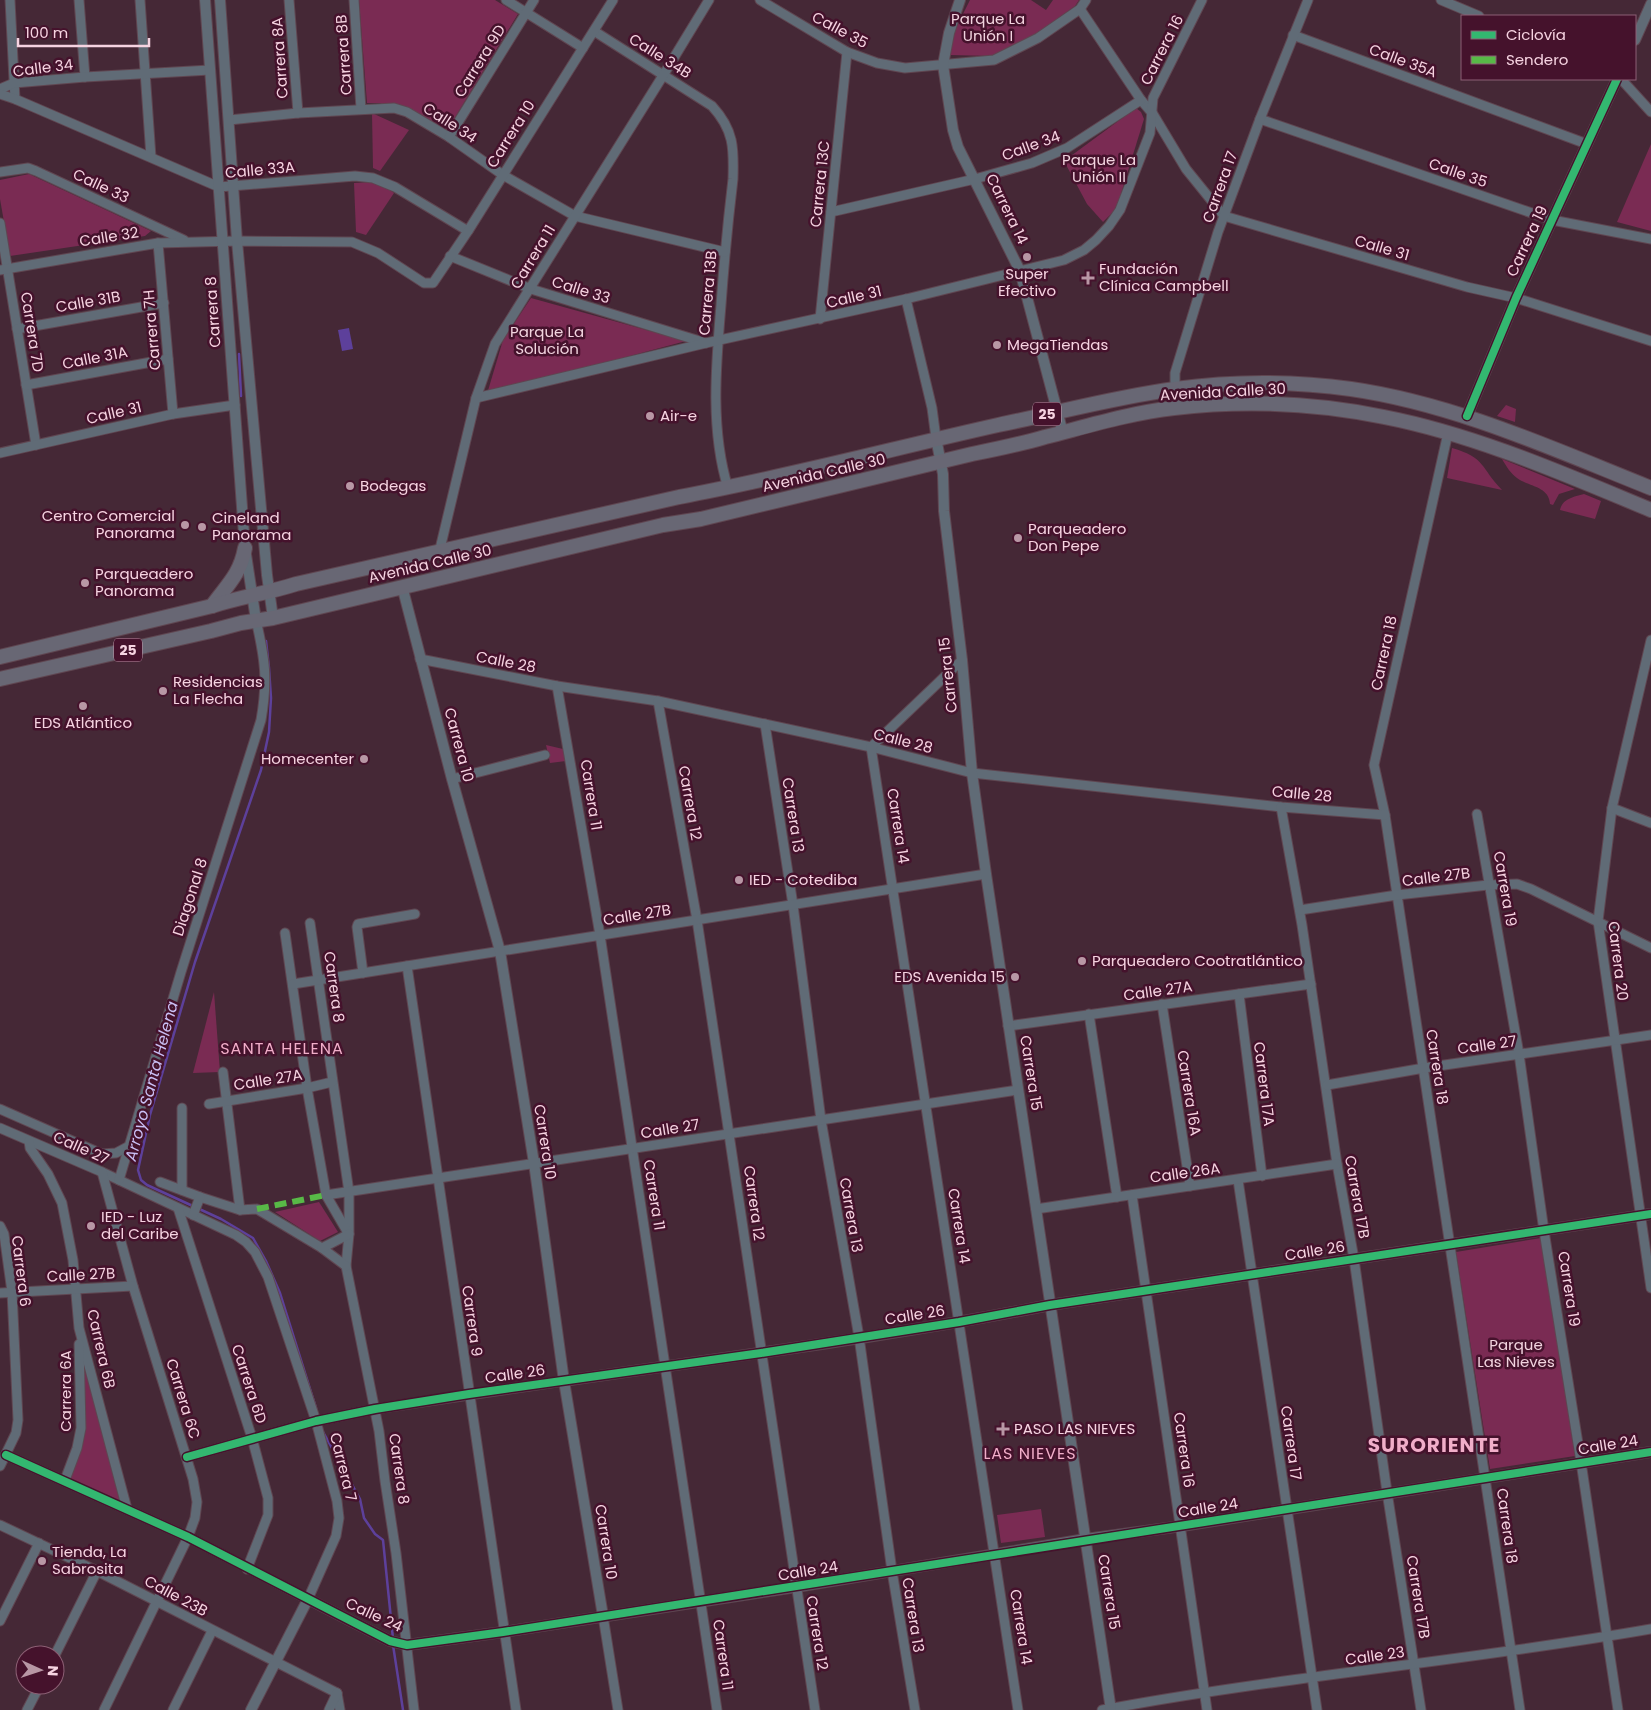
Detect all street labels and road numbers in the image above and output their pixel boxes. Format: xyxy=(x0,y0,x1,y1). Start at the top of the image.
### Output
street label: Calle 35 xyxy=(809,6,872,53)
street label: Carrera 16 xyxy=(1135,11,1188,89)
street label: Carrera 8B xyxy=(330,14,357,96)
street label: Carrera 8A xyxy=(266,17,293,99)
street label: Carrera 9D xyxy=(449,20,510,101)
street label: Calle 34B xyxy=(625,28,695,83)
street label: Calle 35A xyxy=(1366,39,1440,83)
street label: Calle 34 xyxy=(12,53,74,82)
street label: Carrera 10 xyxy=(481,96,540,172)
street label: Calle 34 xyxy=(419,97,481,148)
street label: Calle 34 xyxy=(999,125,1063,166)
street label: Carrera 13C xyxy=(805,140,835,228)
street label: Carrera 17 xyxy=(1197,148,1242,226)
street label: Calle 35 xyxy=(1426,153,1490,192)
street label: Calle 33A xyxy=(224,156,296,183)
street label: Calle 33 xyxy=(70,163,133,208)
street label: Carrera 14 xyxy=(981,170,1034,248)
street label: Carrera 19 xyxy=(1501,202,1552,280)
street label: Calle 32 xyxy=(78,221,140,252)
street label: Carrera 11 xyxy=(505,221,560,293)
street label: Calle 31 xyxy=(1352,230,1412,265)
street label: Carrera 13B xyxy=(693,250,722,336)
street label: Calle 33 xyxy=(549,271,613,308)
street label: Carrera 8 xyxy=(200,276,225,348)
street label: Calle 31 xyxy=(824,280,884,313)
street label: Calle 31B xyxy=(54,286,122,318)
street label: Carrera 7H xyxy=(138,289,165,371)
street label: Carrera 7D xyxy=(16,290,49,373)
street label: Calle 31A xyxy=(60,341,129,374)
street label: Avenida Calle 30 xyxy=(1159,378,1286,405)
street label: Calle 31 xyxy=(84,396,144,429)
road number: 25 xyxy=(1033,402,1061,426)
street label: Avenida Calle 30 xyxy=(760,448,888,497)
street label: Avenida Calle 30 xyxy=(366,539,494,588)
street label: Carrera 18 xyxy=(1365,613,1402,692)
street label: Carrera 15 xyxy=(933,636,962,714)
road number: 25 xyxy=(114,638,142,662)
street label: Calle 28 xyxy=(474,645,538,678)
street label: Carrera 10 xyxy=(439,705,479,784)
street label: Calle 28 xyxy=(871,723,935,758)
street label: Carrera 11 xyxy=(576,758,607,832)
street label: Carrera 12 xyxy=(674,764,707,842)
street label: Carrera 13 xyxy=(777,776,810,854)
street label: Calle 28 xyxy=(1271,780,1333,807)
street label: Carrera 14 xyxy=(882,787,915,865)
street label: Carrera 19 xyxy=(1489,850,1522,928)
street label: Diagonal 8 xyxy=(167,855,212,939)
street label: Calle 27B xyxy=(1401,862,1471,891)
street label: Calle 27B xyxy=(601,899,672,930)
street label: Carrera 20 xyxy=(1603,920,1634,1002)
street label: Carrera 8 xyxy=(319,950,350,1024)
street label: Calle 27A xyxy=(1122,975,1194,1006)
street label: Carrera 18 xyxy=(1421,1028,1454,1106)
street label: Calle 27 xyxy=(1456,1030,1518,1059)
street label: Carrera 15 xyxy=(1015,1034,1048,1112)
street label: Carrera 17A xyxy=(1249,1040,1280,1127)
street label: Carrera 16A xyxy=(1172,1049,1207,1137)
street label: Calle 27A xyxy=(232,1064,304,1095)
street label: Carrera 10 xyxy=(529,1103,562,1181)
street label: Calle 27 xyxy=(639,1114,701,1144)
street label: Calle 27 xyxy=(50,1126,113,1169)
street label: Carrera 17B xyxy=(1340,1154,1375,1240)
street label: Calle 26A xyxy=(1148,1157,1221,1188)
street label: Carrera 11 xyxy=(639,1158,670,1232)
street label: Carrera 12 xyxy=(739,1164,770,1242)
street label: Carrera 13 xyxy=(835,1176,868,1254)
street label: Carrera 14 xyxy=(943,1187,976,1265)
street label: Carrera 6 xyxy=(7,1234,36,1308)
street label: Calle 26 xyxy=(1283,1235,1346,1266)
street label: Carrera 19 xyxy=(1553,1250,1586,1328)
street label: Calle 27B xyxy=(46,1262,116,1287)
street label: Carrera 9 xyxy=(457,1284,488,1358)
street label: Calle 26 xyxy=(883,1299,946,1330)
street label: Carrera 6B xyxy=(82,1307,121,1391)
street label: Carrera 6D xyxy=(227,1342,272,1426)
street label: Carrera 6A xyxy=(55,1350,76,1432)
street label: Carrera 6C xyxy=(161,1356,206,1442)
street label: Calle 26 xyxy=(483,1359,546,1388)
street label: Carrera 17 xyxy=(1276,1404,1307,1482)
street label: Carrera 16 xyxy=(1169,1411,1200,1489)
street label: Calle 24 xyxy=(1576,1429,1639,1460)
street label: Carrera 7 xyxy=(325,1430,362,1503)
street label: Carrera 8 xyxy=(384,1432,415,1506)
street label: Carrera 18 xyxy=(1492,1487,1523,1565)
street label: Calle 24 xyxy=(1176,1492,1239,1523)
street label: Carrera 10 xyxy=(590,1503,623,1581)
street label: Carrera 15 xyxy=(1093,1553,1126,1631)
street label: Carrera 17B xyxy=(1402,1554,1435,1640)
street label: Calle 24 xyxy=(776,1555,839,1586)
street label: Calle 23B xyxy=(141,1570,212,1621)
street label: Carrera 13 xyxy=(897,1576,930,1654)
street label: Carrera 14 xyxy=(1005,1588,1038,1666)
street label: Calle 24 xyxy=(342,1592,406,1637)
street label: Carrera 12 xyxy=(801,1594,834,1672)
street label: Carrera 11 xyxy=(708,1618,739,1692)
street label: Calle 23 xyxy=(1344,1641,1406,1670)

